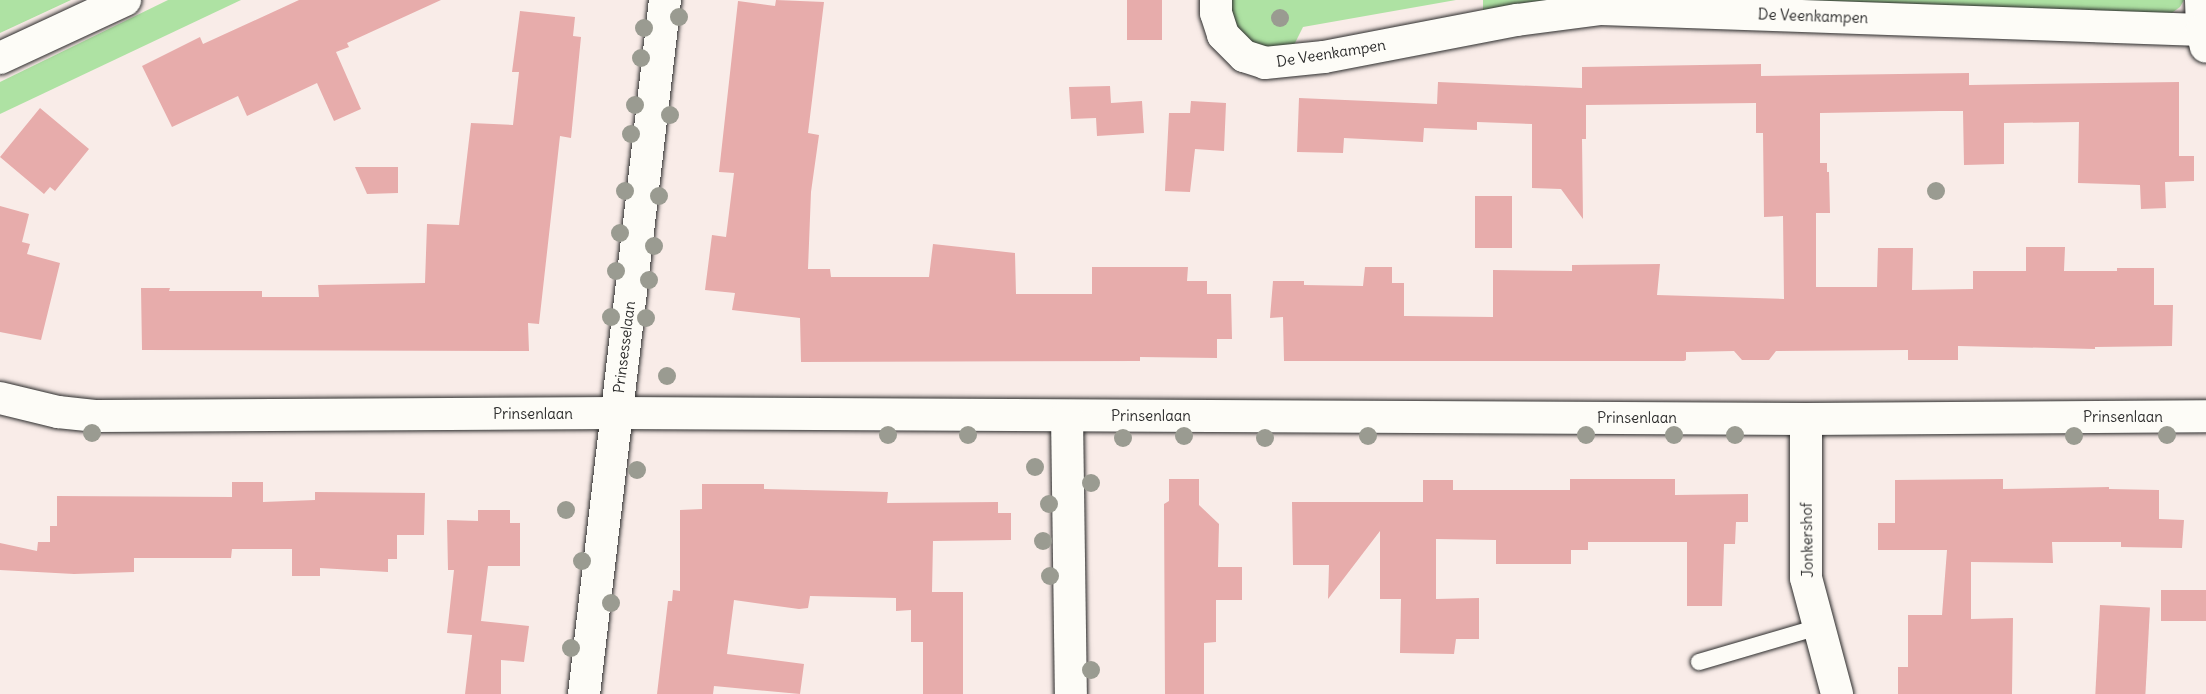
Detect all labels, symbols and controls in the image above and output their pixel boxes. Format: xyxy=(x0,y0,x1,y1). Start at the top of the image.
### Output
street label: De Veenkampen xyxy=(1757,5,1869,27)
street label: De Veenkampen xyxy=(1275,35,1387,71)
street label: Prinsesselaan xyxy=(609,300,639,394)
street label: Prinsenlaan xyxy=(493,405,573,423)
street label: Prinsenlaan xyxy=(1111,407,1191,425)
street label: Prinsenlaan xyxy=(2083,408,2163,426)
street label: Prinsenlaan xyxy=(1597,409,1677,427)
street label: Jonkershof xyxy=(1797,502,1817,578)

